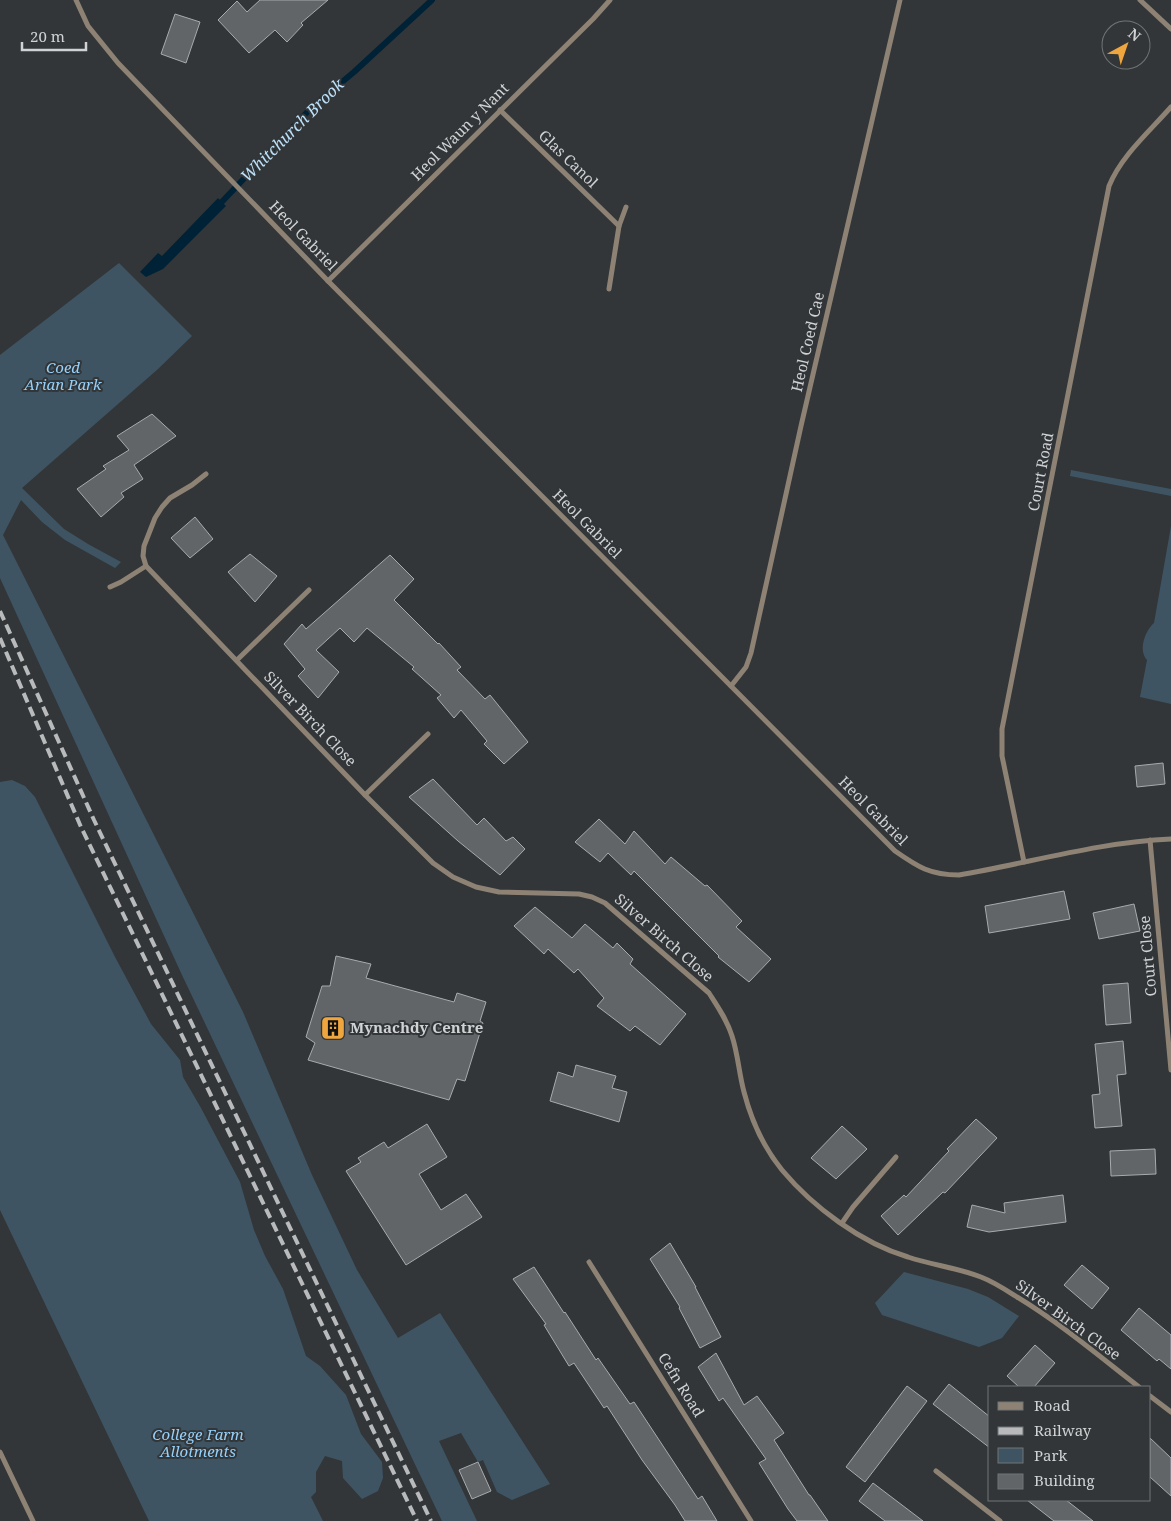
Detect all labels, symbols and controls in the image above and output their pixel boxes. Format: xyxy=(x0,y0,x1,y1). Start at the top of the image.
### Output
scale bar xyxy=(22,20,86,52)
north arrow xyxy=(1101,20,1151,70)
text: N xyxy=(1124,24,1145,45)
text: 20 m xyxy=(30,26,65,46)
water label: Whitchurch Brook xyxy=(235,73,349,187)
street label: Heol Waun y Nant xyxy=(406,78,513,185)
street label: Glas Canol xyxy=(535,125,603,192)
street label: Heol Gabriel xyxy=(265,196,342,275)
street label: Heol Coed Cae xyxy=(786,290,828,394)
park label: Coed Arian Park xyxy=(23,357,102,394)
street label: Court Road xyxy=(1023,431,1057,513)
street label: Heol Gabriel xyxy=(549,484,627,562)
street label: Silver Birch Close xyxy=(260,666,361,770)
street label: Heol Gabriel xyxy=(835,771,913,849)
street label: Silver Birch Close xyxy=(611,889,718,986)
street label: Court Close xyxy=(1134,915,1160,997)
building icon: Mynachdy Centre xyxy=(320,1015,346,1041)
place label: Mynachdy Centre xyxy=(350,1017,483,1037)
street label: Silver Birch Close xyxy=(1012,1274,1125,1364)
street label: Cefn Road xyxy=(654,1348,710,1421)
legend xyxy=(988,1386,1151,1501)
text: Road xyxy=(1034,1395,1070,1415)
text: Railway xyxy=(1034,1420,1092,1440)
park label: College Farm Allotments xyxy=(152,1424,244,1461)
text: Park xyxy=(1034,1445,1068,1465)
text: Building xyxy=(1034,1470,1095,1490)

